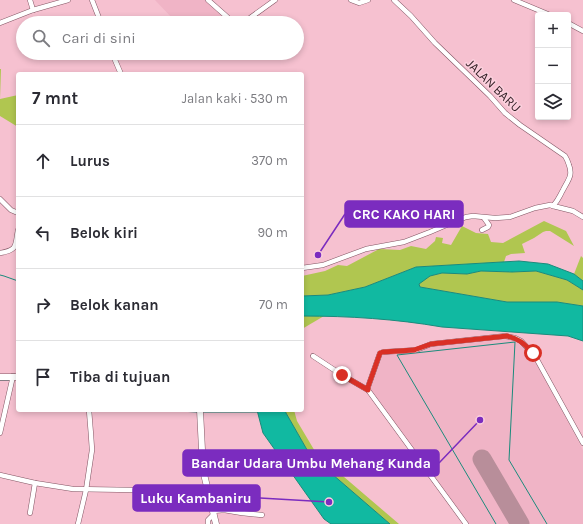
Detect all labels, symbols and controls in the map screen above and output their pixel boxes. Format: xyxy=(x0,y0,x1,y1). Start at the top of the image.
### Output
map controls xyxy=(535,12,571,120)
button: + xyxy=(535,12,571,48)
search box xyxy=(16,16,304,60)
icon: search xyxy=(30,27,52,49)
text: Cari di sini xyxy=(62,29,136,47)
button: − xyxy=(535,48,571,84)
street label: JALAN BARU xyxy=(463,56,524,115)
button: layers xyxy=(535,84,571,120)
text: 7 mnt xyxy=(32,88,78,108)
text: Jalan kaki · 530 m xyxy=(182,91,288,106)
icon: ahead xyxy=(32,150,54,172)
text: Lurus xyxy=(70,152,110,170)
text: 370 m xyxy=(251,153,288,168)
callout: CRC KAKO HARI xyxy=(345,201,463,227)
text: CRC KAKO HARI xyxy=(353,206,455,223)
icon: left xyxy=(32,222,54,244)
text: Belok kiri xyxy=(70,224,138,242)
text: 90 m xyxy=(257,225,288,240)
icon: right xyxy=(32,294,54,316)
text: Belok kanan xyxy=(70,296,159,314)
text: 70 m xyxy=(259,297,288,312)
route start xyxy=(524,344,542,362)
icon: arrive xyxy=(32,366,54,388)
route end xyxy=(333,366,351,384)
text: Tiba di tujuan xyxy=(70,368,170,386)
callout: Bandar Udara Umbu Mehang Kunda xyxy=(183,450,439,476)
text: Bandar Udara Umbu Mehang Kunda xyxy=(191,455,431,472)
callout: Luku Kambaniru xyxy=(133,485,260,511)
text: Luku Kambaniru xyxy=(140,490,252,507)

